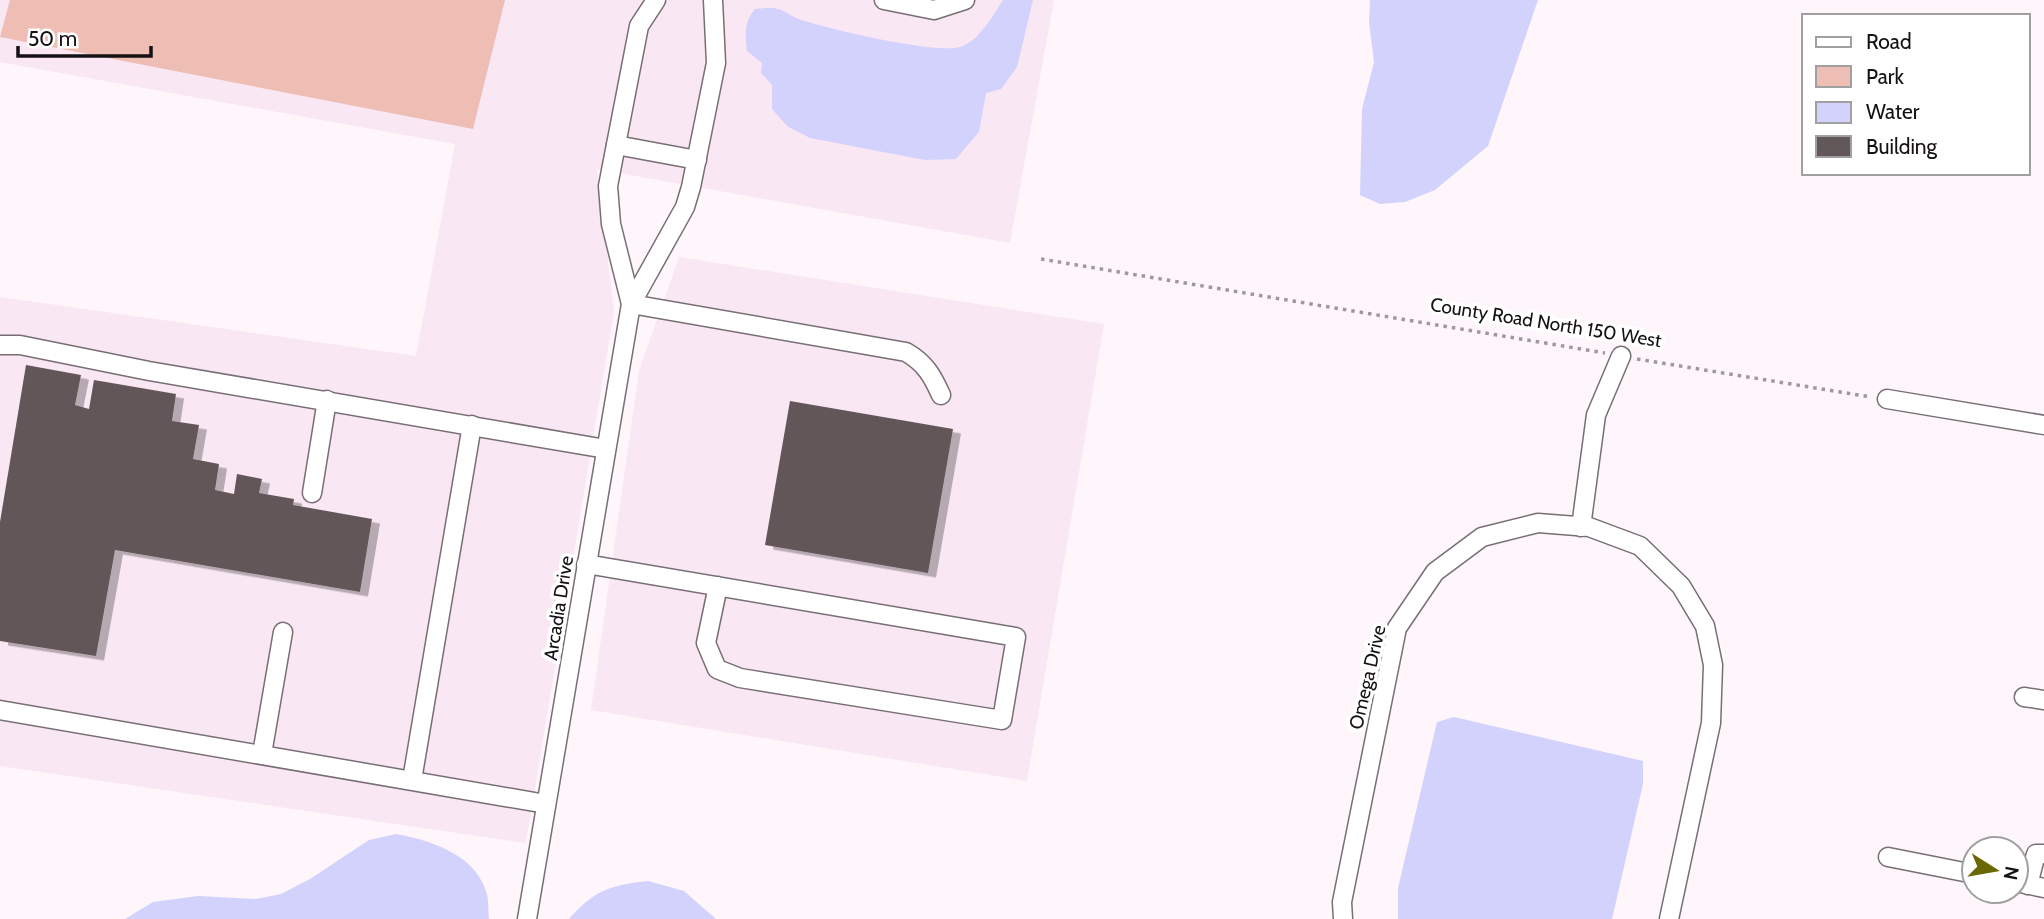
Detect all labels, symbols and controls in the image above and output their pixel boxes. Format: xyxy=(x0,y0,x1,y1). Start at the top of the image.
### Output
scale bar xyxy=(18,14,150,58)
legend xyxy=(1802,14,2030,175)
text: 50 m xyxy=(28,26,77,51)
text: Road xyxy=(1866,29,1912,54)
text: Park xyxy=(1866,64,1904,89)
text: Water xyxy=(1866,99,1920,124)
text: Building xyxy=(1866,134,1938,159)
street label: County Road North 150 West xyxy=(1429,293,1664,352)
street label: Arcadia Drive xyxy=(539,554,578,662)
street label: Omega Drive xyxy=(1344,622,1391,732)
north arrow xyxy=(1960,835,2030,905)
text: N xyxy=(1999,864,2024,882)

